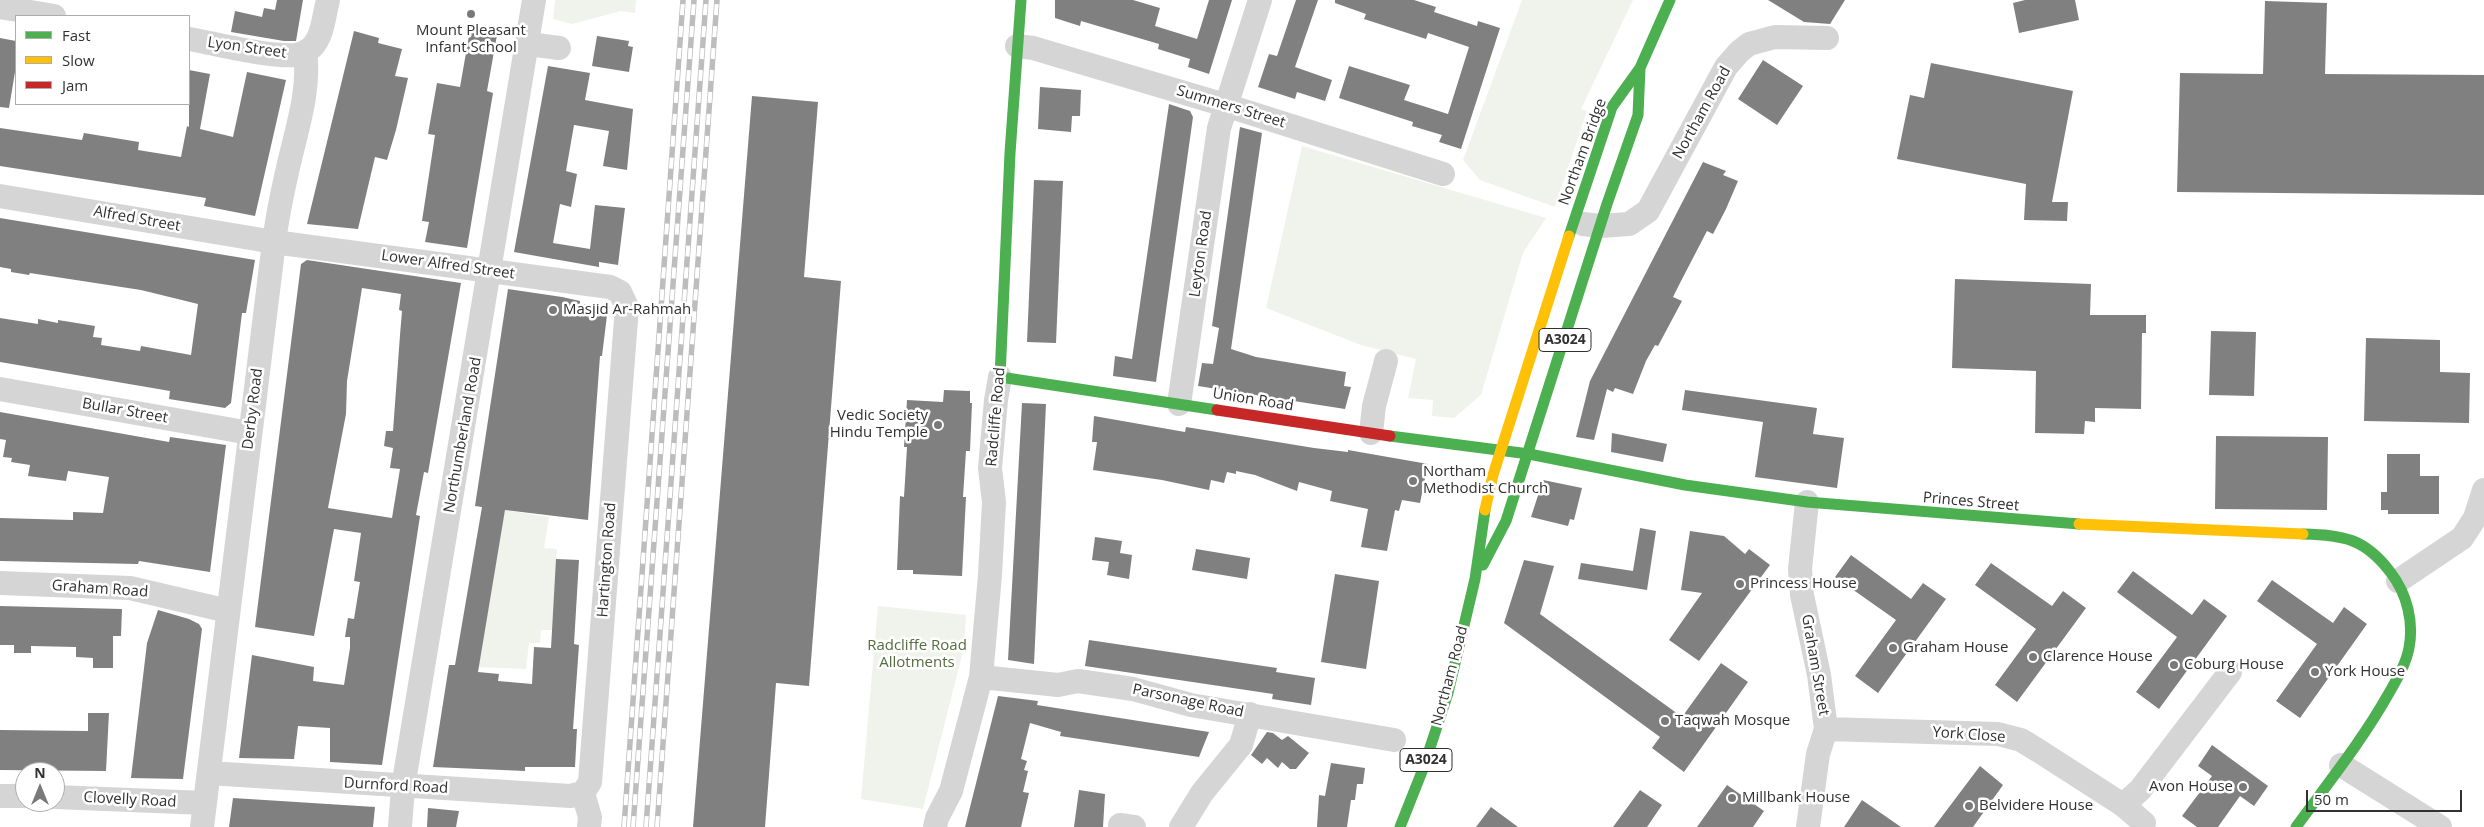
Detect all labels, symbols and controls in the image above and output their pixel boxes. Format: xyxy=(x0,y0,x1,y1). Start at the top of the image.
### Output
marker: Mount Pleasant Infant School xyxy=(465,8,477,20)
legend xyxy=(15,15,190,105)
place label: Mount Pleasant Infant School xyxy=(416,22,526,57)
text: Fast xyxy=(62,25,91,45)
street label: Lyon Street xyxy=(206,34,288,62)
text: Slow xyxy=(62,50,95,70)
street label: Northam Road xyxy=(1669,64,1735,162)
text: Jam xyxy=(62,75,88,95)
street label: Summers Street xyxy=(1174,82,1288,132)
street label: Northam Bridge xyxy=(1555,96,1611,208)
street label: Alfred Street xyxy=(92,203,182,235)
street label: Leyton Road xyxy=(1186,210,1216,298)
street label: Lower Alfred Street xyxy=(380,247,516,283)
place label: Masjid Ar-Rahmah xyxy=(563,301,691,319)
marker: Masjid Ar-Rahmah xyxy=(547,304,559,316)
road number: A3024 xyxy=(1539,328,1591,352)
street label: Northumberland Road xyxy=(440,356,486,514)
street label: Derby Road xyxy=(239,367,267,451)
street label: Radcliffe Road xyxy=(983,367,1009,467)
street label: Union Road xyxy=(1211,385,1295,415)
street label: Bullar Street xyxy=(81,395,169,427)
place label: Vedic Society Hindu Temple xyxy=(830,407,928,442)
marker: Vedic Society Hindu Temple xyxy=(932,419,944,431)
place label: Northam Methodist Church xyxy=(1423,463,1548,498)
marker: Northam Methodist Church xyxy=(1407,475,1419,487)
street label: Princes Street xyxy=(1922,489,2020,515)
street label: Hartington Road xyxy=(594,502,620,618)
place label: Princess House xyxy=(1750,575,1857,593)
street label: Graham Road xyxy=(51,577,149,601)
marker: Princess House xyxy=(1734,578,1746,590)
street label: Graham Street xyxy=(1797,613,1833,717)
street label: Northam Road xyxy=(1428,624,1472,728)
park label: Radcliffe Road Allotments xyxy=(867,637,967,672)
place label: Graham House xyxy=(1903,639,2009,657)
marker: Graham House xyxy=(1887,642,1899,654)
place label: Clarence House xyxy=(2043,648,2153,666)
marker: Clarence House xyxy=(2027,651,2039,663)
place label: Coburg House xyxy=(2184,656,2284,674)
marker: Coburg House xyxy=(2168,659,2180,671)
place label: York House xyxy=(2325,663,2405,681)
marker: York House xyxy=(2309,666,2321,678)
street label: Parsonage Road xyxy=(1131,680,1245,722)
place label: Taqwah Mosque xyxy=(1675,712,1790,730)
marker: Taqwah Mosque xyxy=(1659,715,1671,727)
street label: York Close xyxy=(1932,723,2006,747)
road number: A3024 xyxy=(1400,748,1452,772)
north arrow xyxy=(15,762,65,812)
text: N xyxy=(34,763,46,782)
street label: Durnford Road xyxy=(343,774,449,798)
place label: Avon House xyxy=(2149,778,2233,796)
scale bar xyxy=(2309,780,2465,812)
marker: Avon House xyxy=(2237,781,2249,793)
street label: Clovelly Road xyxy=(83,789,177,811)
place label: Millbank House xyxy=(1742,789,1850,807)
text: 50 m xyxy=(2314,789,2349,809)
marker: Millbank House xyxy=(1726,792,1738,804)
place label: Belvidere House xyxy=(1979,797,2093,815)
marker: Belvidere House xyxy=(1963,800,1975,812)

